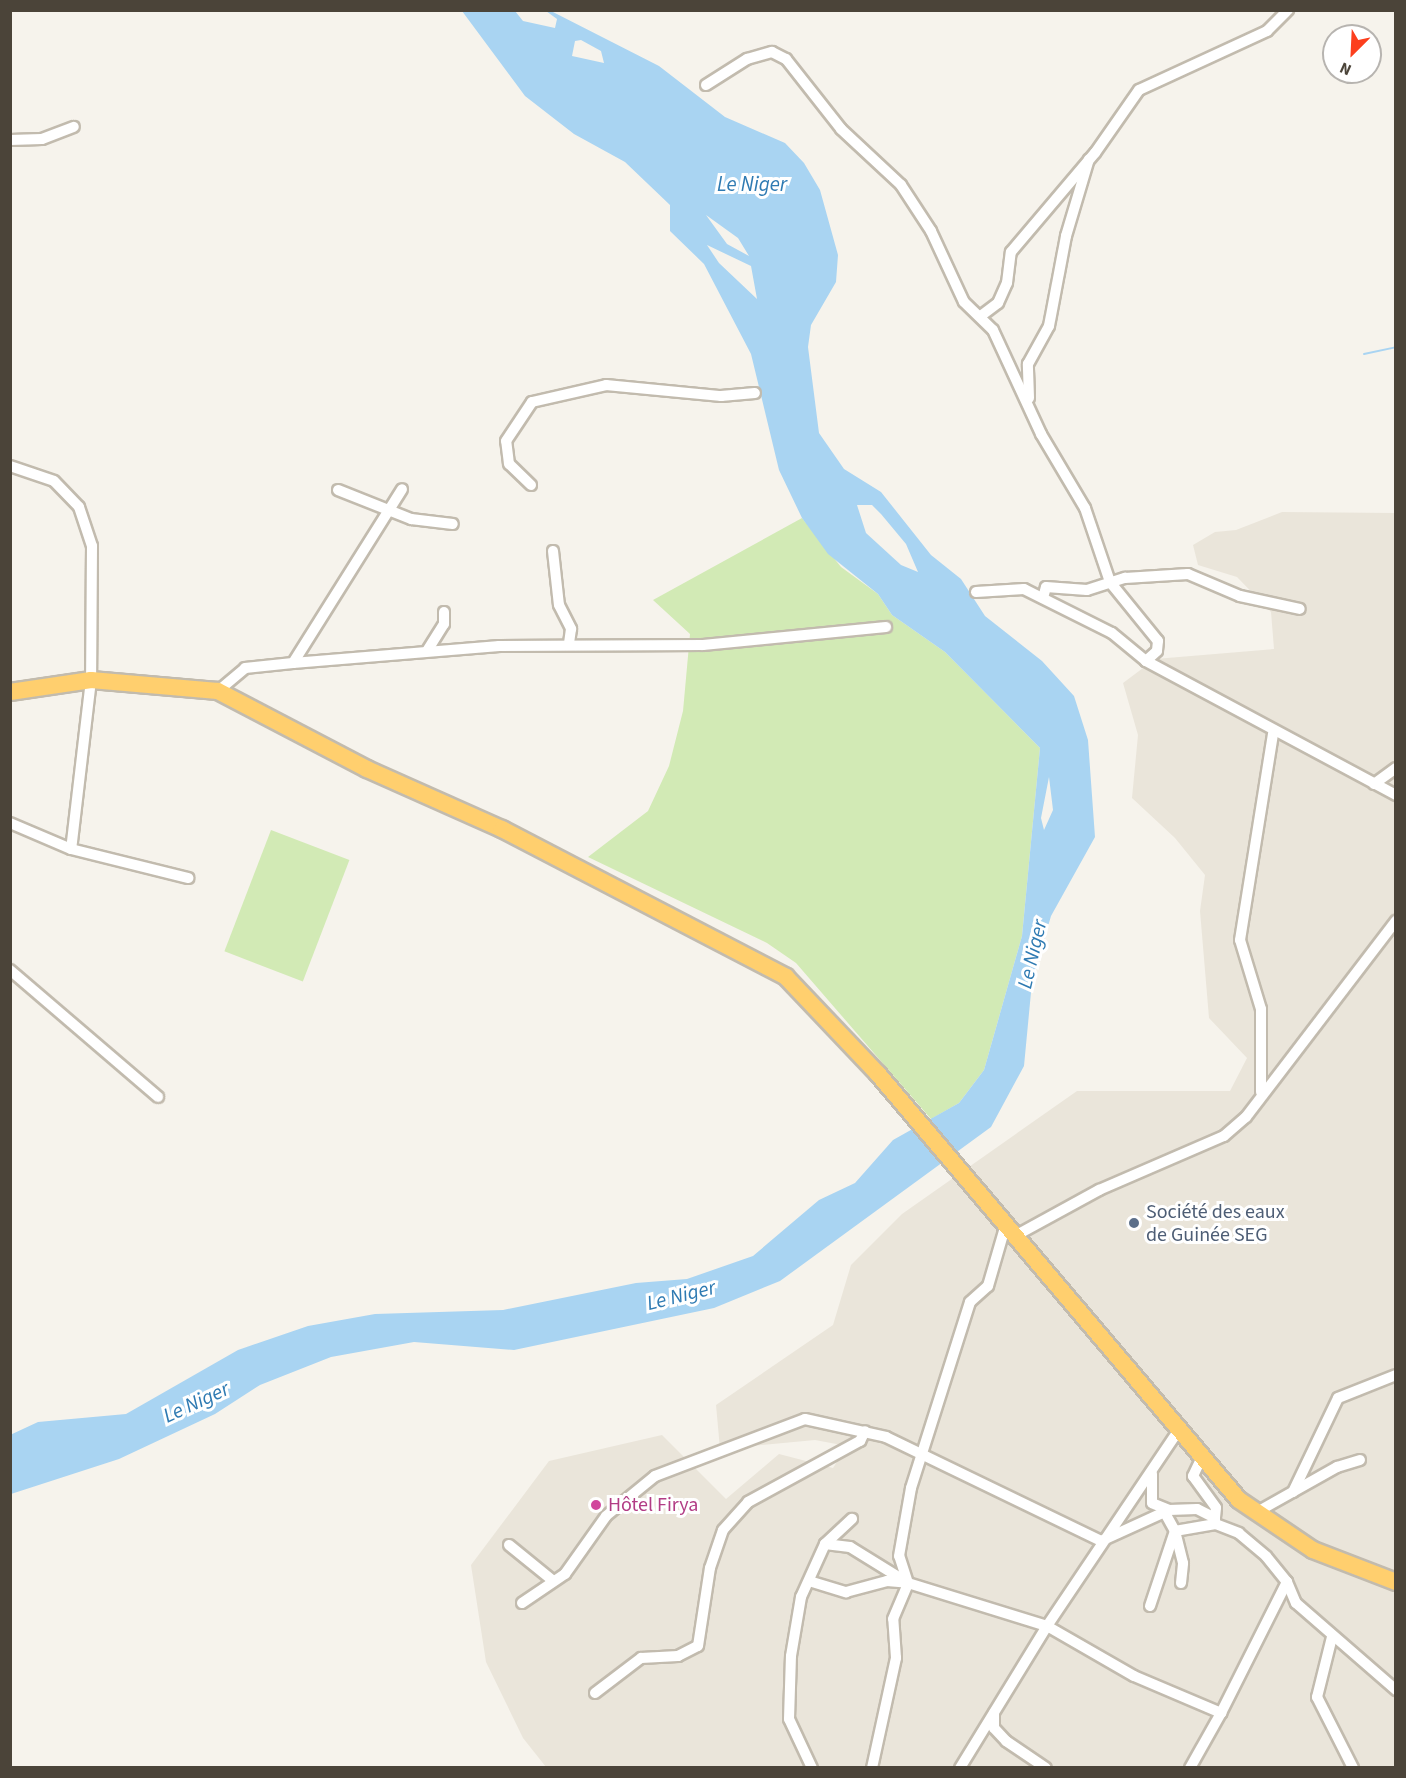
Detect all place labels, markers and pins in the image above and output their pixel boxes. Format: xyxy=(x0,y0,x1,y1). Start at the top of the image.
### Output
place label: Société des eaux de Guinée SEG xyxy=(1146,1200,1285,1247)
marker: Société des eaux de Guinée SEG xyxy=(1127,1216,1141,1230)
place label: Hôtel Firya xyxy=(608,1493,698,1517)
marker: Hôtel Firya xyxy=(589,1498,603,1512)

